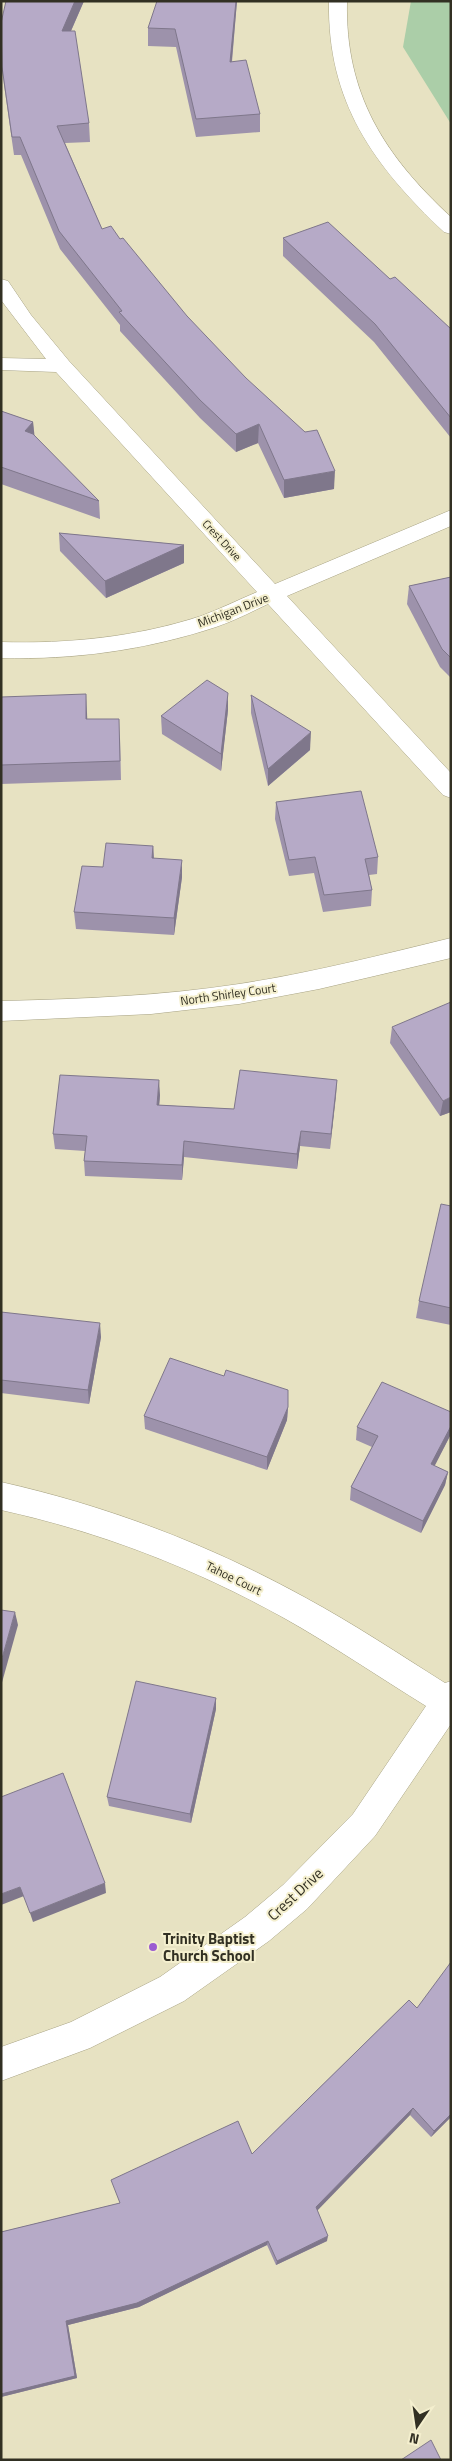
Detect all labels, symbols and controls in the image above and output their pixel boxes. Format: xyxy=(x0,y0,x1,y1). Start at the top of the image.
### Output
street label: Crest Drive xyxy=(199,516,245,564)
street label: Michigan Drive xyxy=(195,588,271,632)
street label: North Shirley Court xyxy=(179,978,278,1010)
street label: Tahoe Court xyxy=(203,1556,266,1600)
street label: Crest Drive xyxy=(262,1862,328,1926)
place label: Trinity Baptist Church School xyxy=(163,1927,255,1967)
marker: Trinity Baptist Church School xyxy=(147,1941,159,1953)
north arrow xyxy=(392,2401,442,2451)
text: N xyxy=(407,2428,421,2450)

